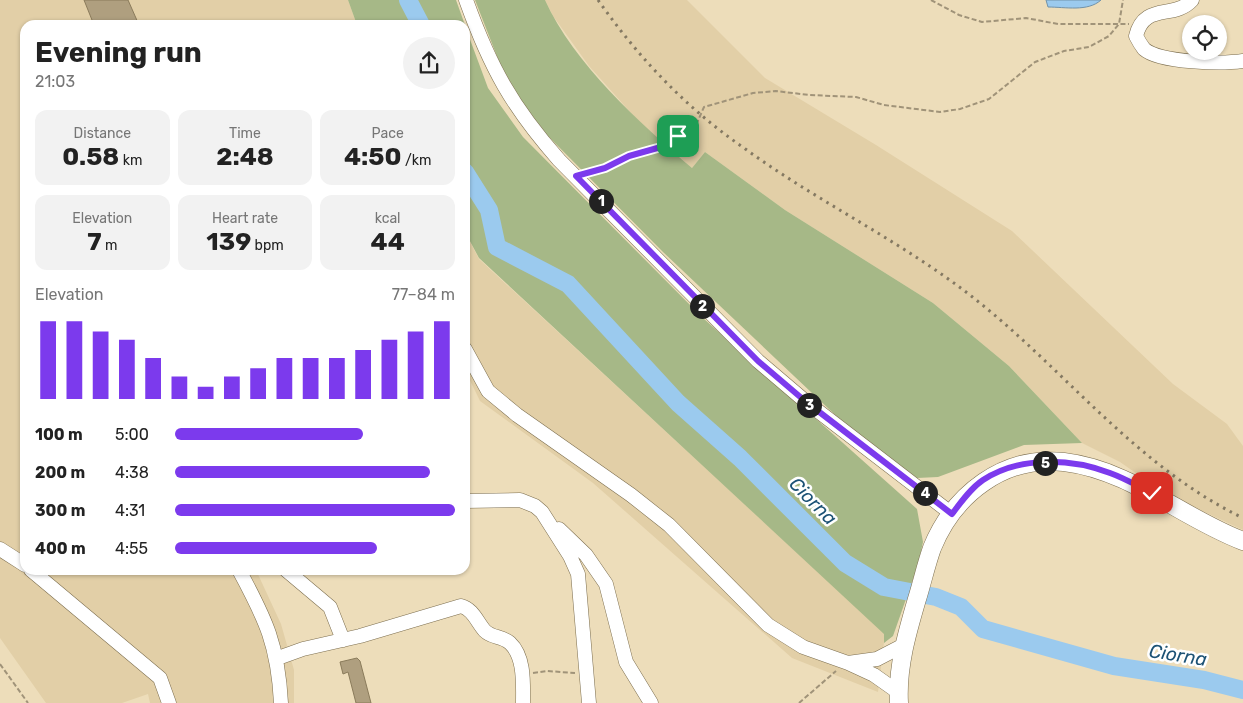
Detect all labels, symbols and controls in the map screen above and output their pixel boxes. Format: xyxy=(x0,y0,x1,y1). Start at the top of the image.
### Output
map controls xyxy=(1182,15,1227,60)
button: locate xyxy=(1182,15,1227,60)
text: Evening run xyxy=(35,36,202,69)
button: share xyxy=(403,37,455,89)
text: 21:03 xyxy=(35,72,75,91)
pin xyxy=(657,115,699,157)
icon: arrive xyxy=(664,122,692,150)
text: Distance xyxy=(74,125,131,142)
text: Time xyxy=(229,125,261,142)
text: Pace xyxy=(372,125,404,142)
text: 0.58 xyxy=(62,142,119,171)
text: 2:48 xyxy=(216,142,274,171)
text: 4:50 xyxy=(344,142,402,171)
text: km xyxy=(119,152,142,169)
text: /km xyxy=(402,152,431,169)
pin: 1 xyxy=(588,188,614,214)
text: 1 xyxy=(598,193,605,210)
text: Elevation xyxy=(72,210,132,227)
text: Heart rate xyxy=(212,210,278,227)
text: kcal xyxy=(375,210,401,227)
text: 7 xyxy=(87,227,102,256)
text: 139 xyxy=(206,227,251,256)
text: 44 xyxy=(371,227,405,256)
text: m xyxy=(102,237,117,254)
text: bpm xyxy=(251,237,284,254)
text: Elevation xyxy=(35,285,104,304)
text: 77–84 m xyxy=(392,285,455,304)
pin: 2 xyxy=(690,294,714,318)
text: 2 xyxy=(698,298,707,315)
pin: 3 xyxy=(796,392,822,418)
text: 3 xyxy=(805,397,814,414)
text: 100 m xyxy=(35,425,83,444)
text: 5:00 xyxy=(115,425,149,444)
pin: 5 xyxy=(1032,450,1058,476)
text: 5 xyxy=(1041,455,1050,472)
text: 200 m xyxy=(35,463,85,482)
text: 4:38 xyxy=(115,463,149,482)
water label: Ciorna xyxy=(784,472,842,530)
pin xyxy=(1131,472,1173,514)
icon: check xyxy=(1138,479,1166,507)
pin: 4 xyxy=(912,480,938,506)
text: 4 xyxy=(921,485,930,502)
text: 300 m xyxy=(35,501,85,520)
text: 4:31 xyxy=(115,501,145,520)
text: 400 m xyxy=(35,539,86,558)
text: 4:55 xyxy=(115,539,148,558)
water label: Ciorna xyxy=(1148,639,1208,671)

